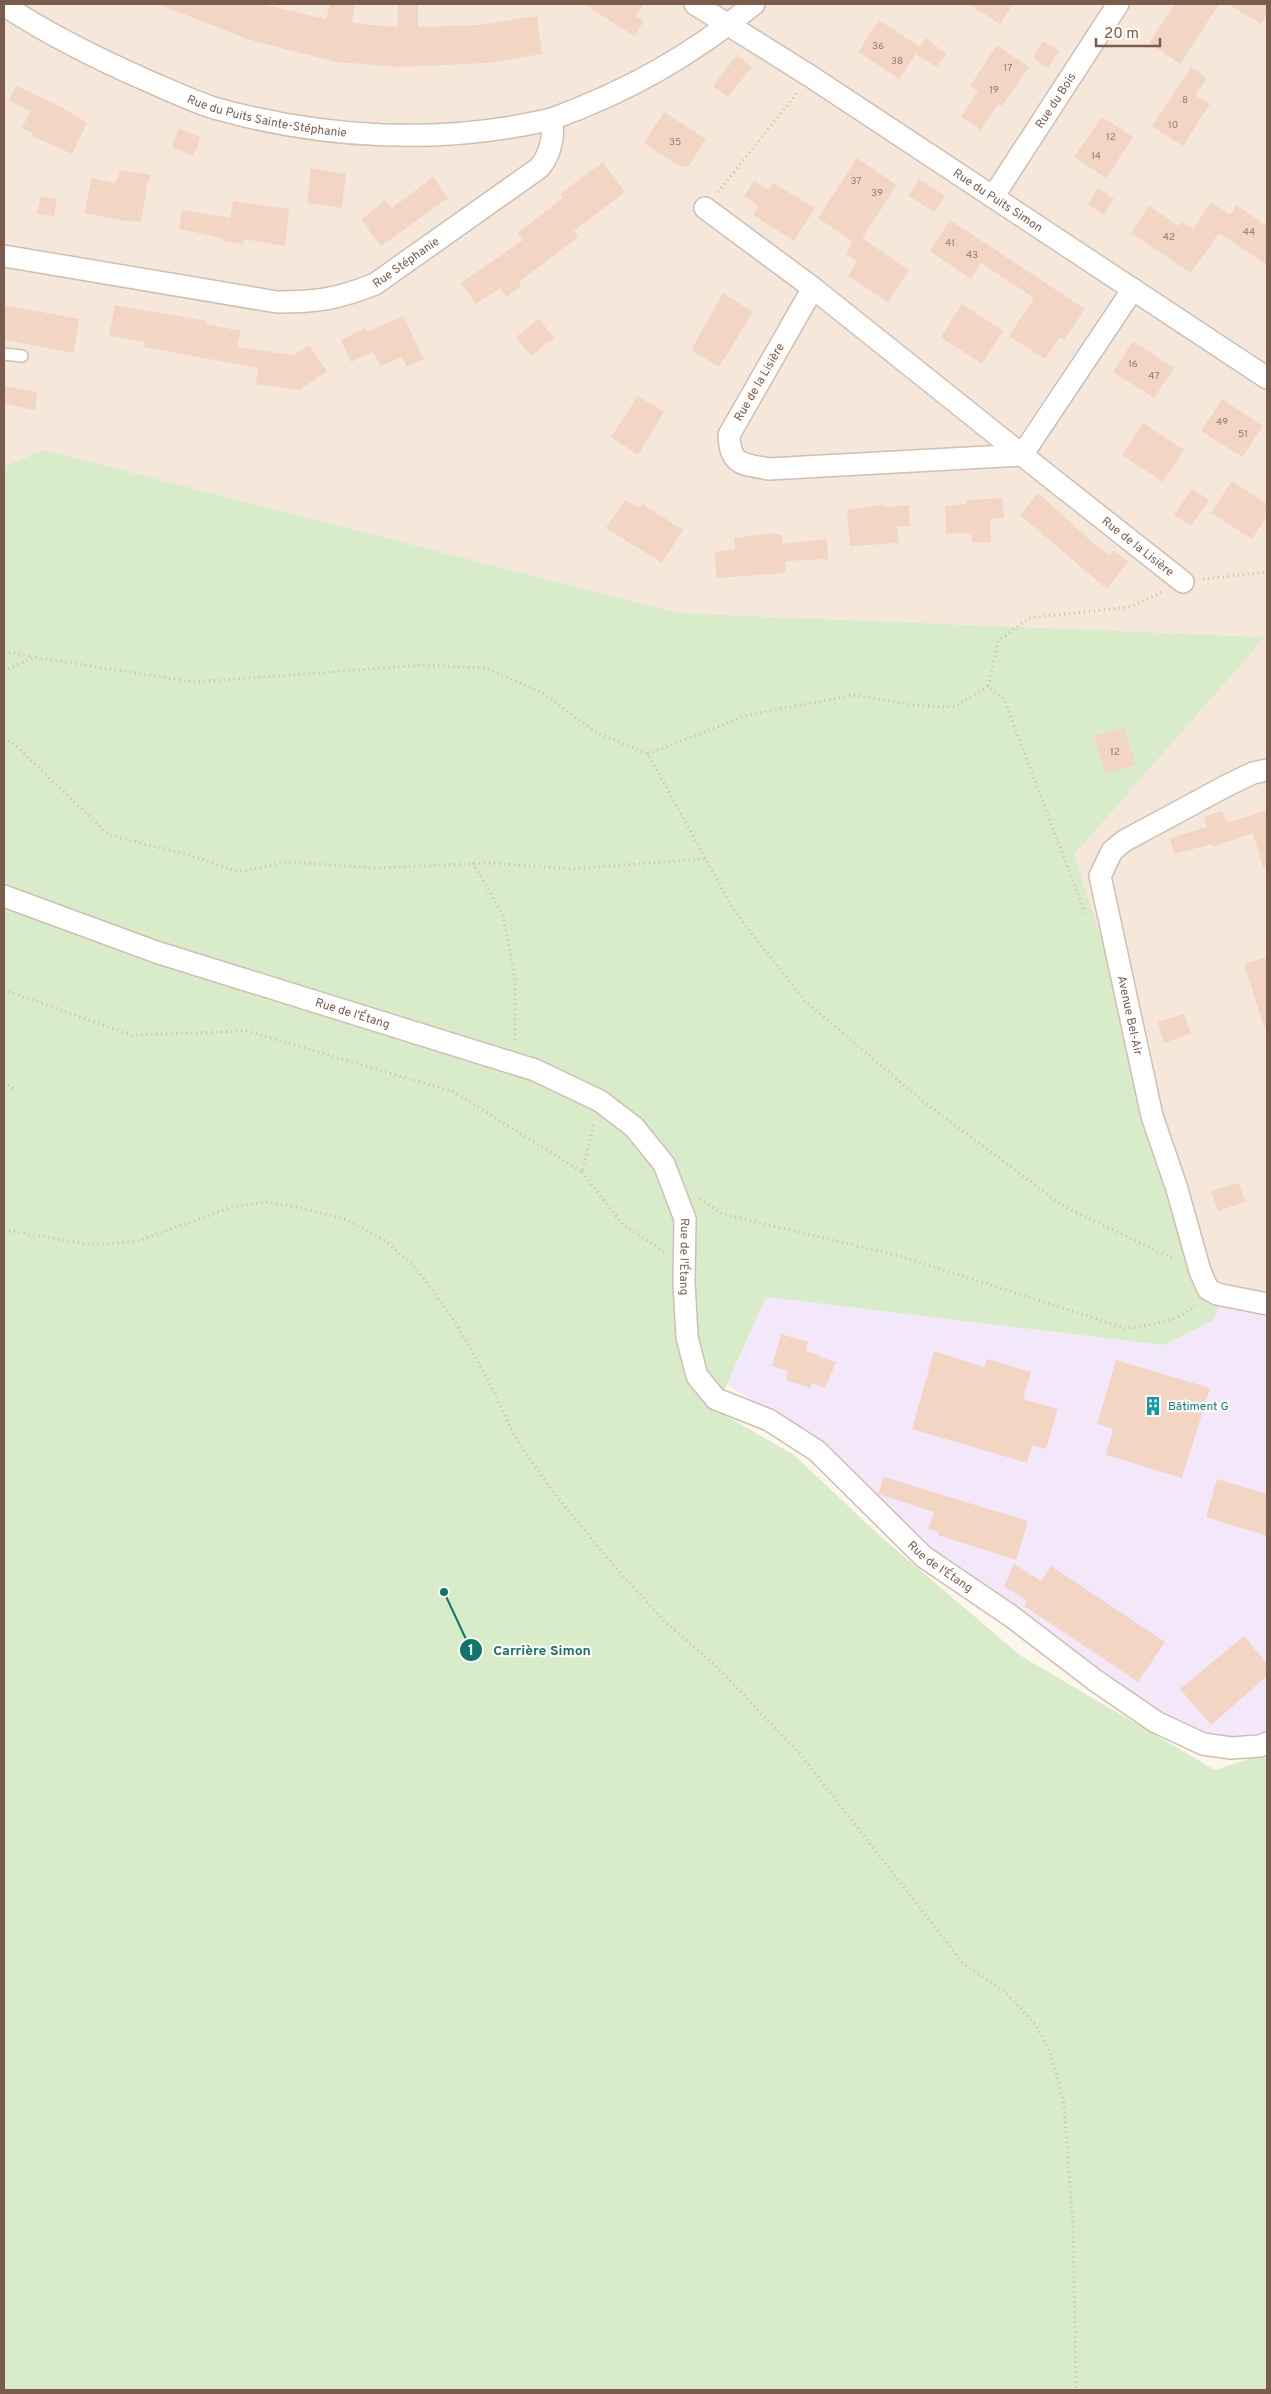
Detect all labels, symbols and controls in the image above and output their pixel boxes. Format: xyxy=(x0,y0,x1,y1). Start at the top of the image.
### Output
scale bar xyxy=(1096,15,1160,47)
text: 20 m xyxy=(1104,25,1139,44)
house number: 36 xyxy=(872,40,884,53)
house number: 38 xyxy=(891,55,903,68)
house number: 17 xyxy=(1004,62,1012,75)
street label: Rue du Bois xyxy=(1032,70,1080,132)
house number: 19 xyxy=(989,84,999,97)
street label: Rue du Puits Sainte-Stéphanie xyxy=(184,92,348,142)
house number: 8 xyxy=(1182,94,1188,107)
house number: 10 xyxy=(1168,119,1178,132)
house number: 12 xyxy=(1106,131,1116,144)
house number: 35 xyxy=(669,136,681,149)
house number: 14 xyxy=(1091,150,1101,163)
street label: Rue du Puits Simon xyxy=(950,166,1045,236)
house number: 37 xyxy=(850,175,862,188)
house number: 39 xyxy=(871,187,883,200)
house number: 44 xyxy=(1243,226,1255,239)
house number: 42 xyxy=(1163,231,1175,244)
street label: Rue Stéphanie xyxy=(370,234,443,292)
house number: 41 xyxy=(945,237,955,250)
house number: 43 xyxy=(966,249,978,262)
street label: Rue de la Lisière xyxy=(731,340,789,425)
house number: 16 xyxy=(1128,358,1138,371)
house number: 47 xyxy=(1148,370,1160,383)
house number: 49 xyxy=(1216,416,1228,429)
house number: 51 xyxy=(1238,428,1248,441)
street label: Rue de la Lisière xyxy=(1098,514,1177,581)
house number: 12 xyxy=(1110,746,1120,759)
street label: Avenue Bel-Air xyxy=(1113,974,1146,1057)
street label: Rue de l'Étang xyxy=(313,995,392,1033)
street label: Rue de l'Étang xyxy=(675,1218,692,1296)
building icon: Bâtiment G xyxy=(1142,1395,1164,1417)
place label: Bâtiment G xyxy=(1168,1399,1229,1415)
street label: Rue de l'Étang xyxy=(904,1538,975,1597)
callout: Carrière Simon xyxy=(459,1635,601,1664)
text: 1 xyxy=(468,1642,474,1661)
text: Carrière Simon xyxy=(493,1643,591,1660)

